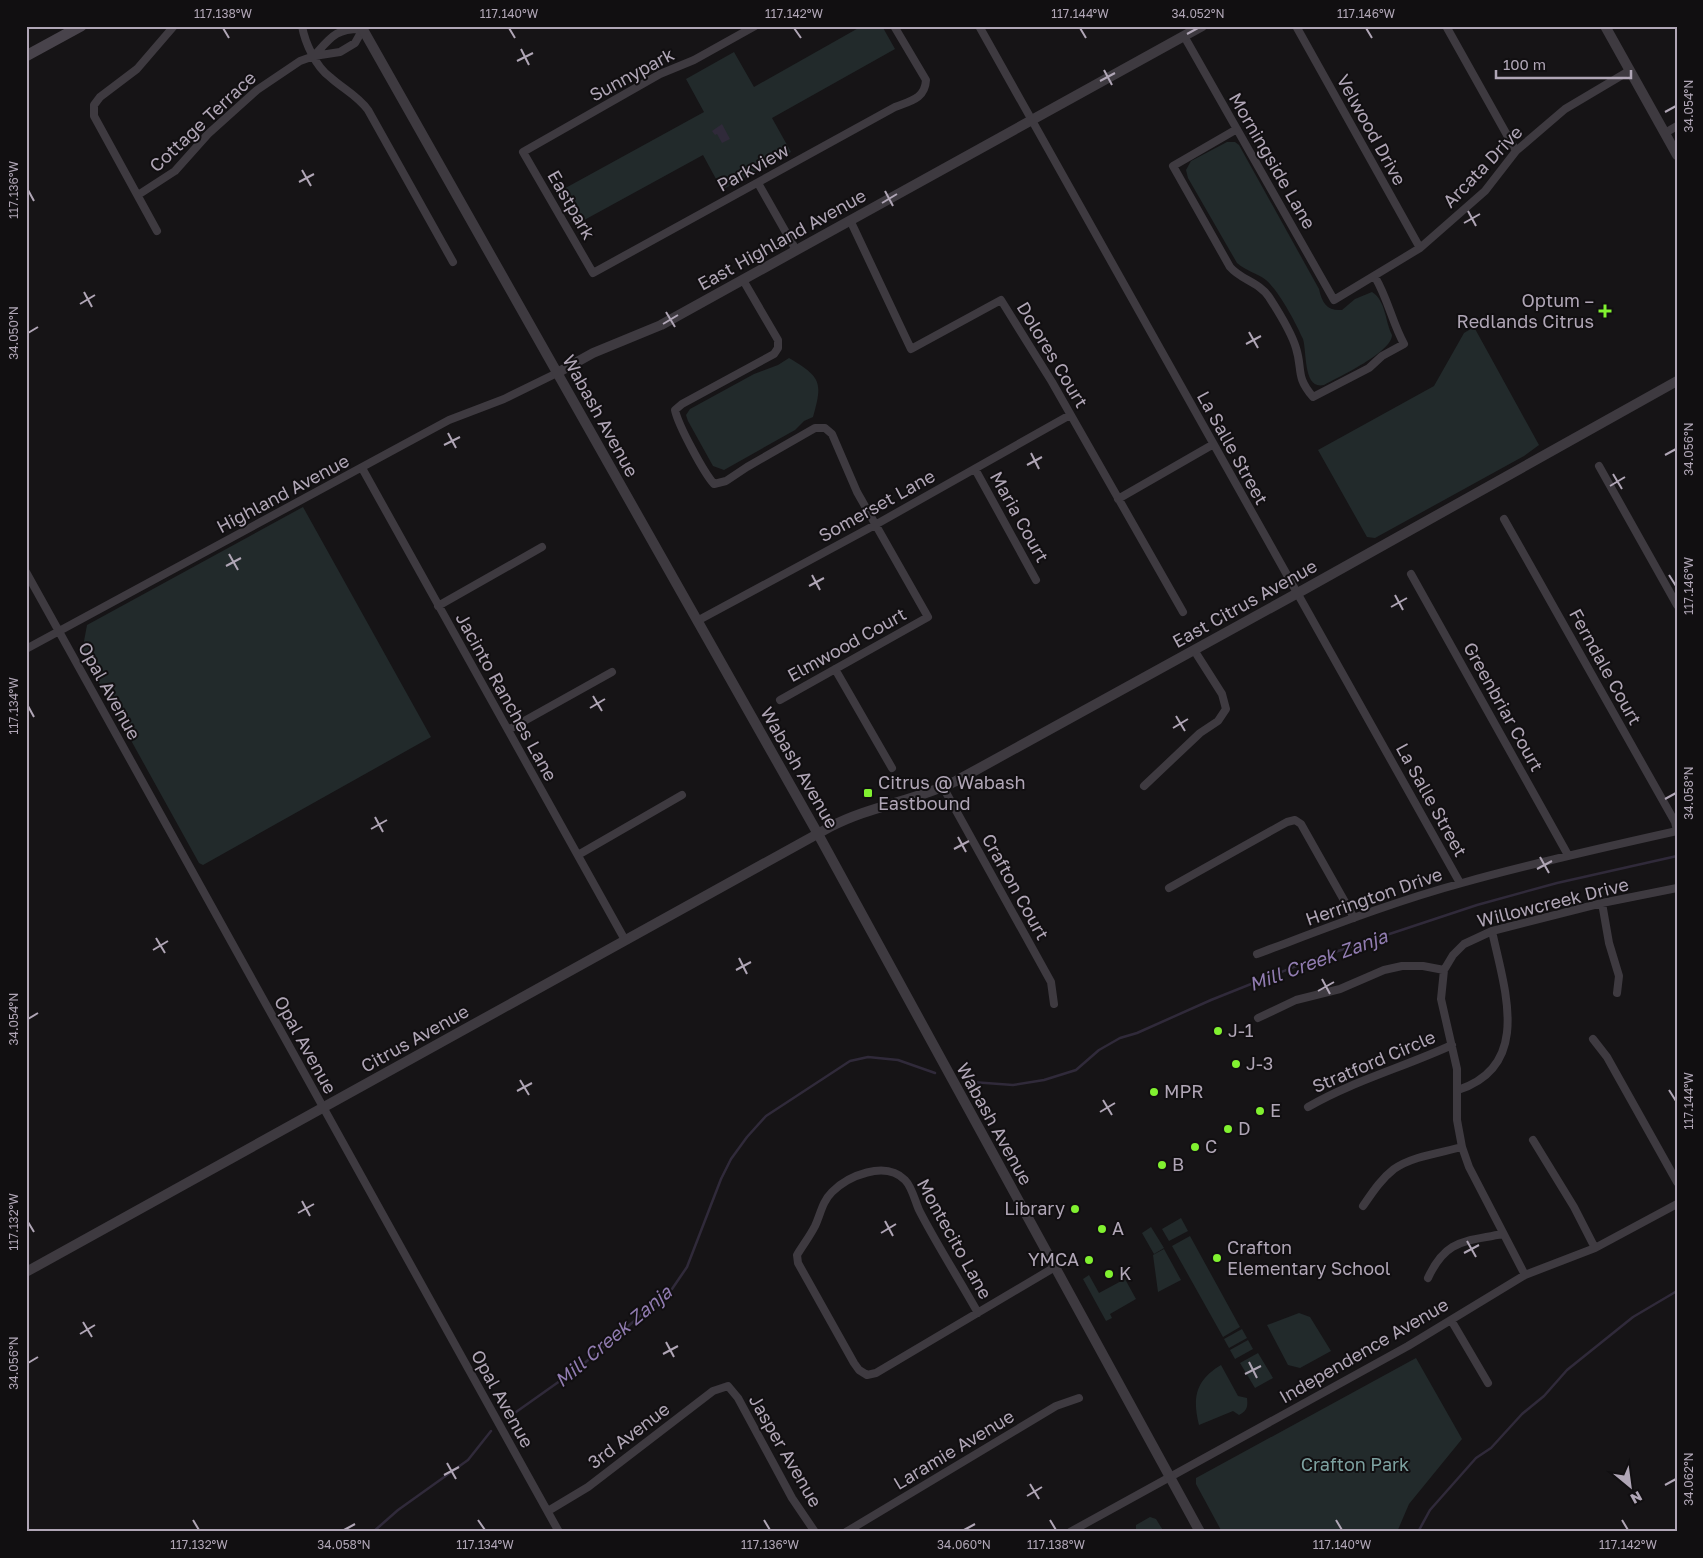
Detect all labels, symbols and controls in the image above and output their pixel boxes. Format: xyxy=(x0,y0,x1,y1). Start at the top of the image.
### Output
text: 117.138°W xyxy=(194,6,252,21)
text: 117.140°W xyxy=(480,6,539,21)
text: 117.142°W xyxy=(765,6,823,21)
text: 117.144°W xyxy=(1051,6,1109,21)
text: 34.052°N xyxy=(1171,6,1225,21)
text: 117.146°W xyxy=(1337,6,1396,21)
street label: Sunnypark xyxy=(585,43,678,106)
scale bar xyxy=(1496,48,1630,80)
text: 100 m xyxy=(1503,55,1546,73)
street label: Cottage Terrace xyxy=(144,66,260,176)
street label: Velwood Drive xyxy=(1332,70,1411,189)
text: 34.054°N xyxy=(1681,80,1696,132)
street label: Morningside Lane xyxy=(1225,88,1321,233)
street label: Arcata Drive xyxy=(1438,121,1527,212)
street label: Parkview xyxy=(713,138,793,196)
text: 117.136°W xyxy=(6,161,21,219)
street label: Eastpark xyxy=(543,166,600,243)
street label: East Highland Avenue xyxy=(694,184,869,295)
place label: Optum – Redlands Citrus xyxy=(1457,289,1594,332)
street label: Dolores Court xyxy=(1013,298,1093,411)
marker: Optum – Redlands Citrus xyxy=(1598,304,1612,318)
text: 34.050°N xyxy=(6,306,21,360)
street label: Wabash Avenue xyxy=(558,350,644,481)
street label: La Salle Street xyxy=(1193,387,1273,508)
text: 34.056°N xyxy=(1681,422,1696,476)
street label: Highland Avenue xyxy=(213,449,352,537)
street label: Somerset Lane xyxy=(815,464,938,546)
street label: Maria Court xyxy=(986,467,1054,566)
street label: East Citrus Avenue xyxy=(1168,554,1321,652)
text: 117.146°W xyxy=(1681,556,1696,615)
street label: Elmwood Court xyxy=(783,602,910,686)
street label: Ferndale Court xyxy=(1565,605,1647,728)
street label: Jacinto Ranches Lane xyxy=(451,609,562,784)
street label: Opal Avenue xyxy=(74,638,146,743)
street label: Greenbriar Court xyxy=(1459,638,1549,775)
text: 117.134°W xyxy=(6,677,21,735)
street label: Wabash Avenue xyxy=(756,703,844,832)
street label: La Salle Street xyxy=(1392,739,1472,860)
text: 34.058°N xyxy=(1681,766,1696,820)
place label: Citrus @ Wabash Eastbound xyxy=(878,771,1026,814)
marker: Citrus @ Wabash Eastbound xyxy=(862,787,874,799)
street label: Crafton Court xyxy=(978,830,1054,943)
street label: Herrington Drive xyxy=(1302,862,1445,930)
street label: Willowcreek Drive xyxy=(1475,873,1631,931)
water label: Mill Creek Zanja xyxy=(1245,923,1391,995)
street label: Opal Avenue xyxy=(270,992,342,1097)
text: 34.054°N xyxy=(6,993,21,1045)
street label: Citrus Avenue xyxy=(357,999,472,1077)
place label: J-1 xyxy=(1228,1019,1254,1041)
marker: J-1 xyxy=(1212,1025,1224,1037)
street label: Stratford Circle xyxy=(1309,1025,1439,1097)
place label: J-3 xyxy=(1246,1052,1273,1074)
street label: Wabash Avenue xyxy=(952,1058,1038,1189)
marker: J-3 xyxy=(1230,1058,1242,1070)
text: 117.144°W xyxy=(1681,1072,1696,1130)
place label: MPR xyxy=(1164,1080,1204,1102)
marker: MPR xyxy=(1148,1086,1160,1098)
place label: E xyxy=(1270,1099,1281,1121)
marker: E xyxy=(1254,1105,1266,1117)
place label: D xyxy=(1238,1117,1251,1139)
marker: D xyxy=(1222,1123,1234,1135)
place label: C xyxy=(1205,1135,1217,1157)
marker: C xyxy=(1189,1141,1201,1153)
place label: B xyxy=(1172,1153,1184,1175)
marker: B xyxy=(1156,1159,1168,1171)
street label: Montecito Lane xyxy=(913,1175,997,1302)
text: 117.132°W xyxy=(6,1193,21,1251)
place label: Library xyxy=(1004,1197,1065,1219)
marker: Library xyxy=(1069,1203,1081,1215)
place label: A xyxy=(1112,1217,1124,1239)
marker: A xyxy=(1096,1223,1108,1235)
place label: Crafton Elementary School xyxy=(1227,1236,1391,1279)
place label: YMCA xyxy=(1028,1248,1079,1270)
marker: Crafton Elementary School xyxy=(1211,1252,1223,1264)
marker: YMCA xyxy=(1083,1254,1095,1266)
place label: K xyxy=(1119,1262,1131,1284)
marker: K xyxy=(1103,1268,1115,1280)
water label: Mill Creek Zanja xyxy=(549,1279,677,1391)
street label: Independence Avenue xyxy=(1275,1293,1452,1408)
text: 34.056°N xyxy=(6,1336,21,1390)
street label: Opal Avenue xyxy=(467,1346,539,1451)
street label: Jasper Avenue xyxy=(745,1390,827,1511)
street label: 3rd Avenue xyxy=(583,1397,674,1473)
street label: Laramie Avenue xyxy=(889,1404,1018,1494)
text: 34.062°N xyxy=(1681,1452,1696,1506)
park label: Crafton Park xyxy=(1301,1453,1409,1475)
north arrow xyxy=(1606,1460,1656,1510)
text: N xyxy=(1628,1488,1645,1508)
text: 117.132°W xyxy=(170,1537,228,1552)
text: 34.058°N xyxy=(317,1537,371,1552)
text: 117.134°W xyxy=(456,1537,514,1552)
text: 117.136°W xyxy=(741,1537,799,1552)
text: 34.060°N xyxy=(937,1537,991,1552)
text: 117.138°W xyxy=(1027,1537,1085,1552)
text: 117.140°W xyxy=(1313,1537,1372,1552)
text: 117.142°W xyxy=(1599,1537,1657,1552)

